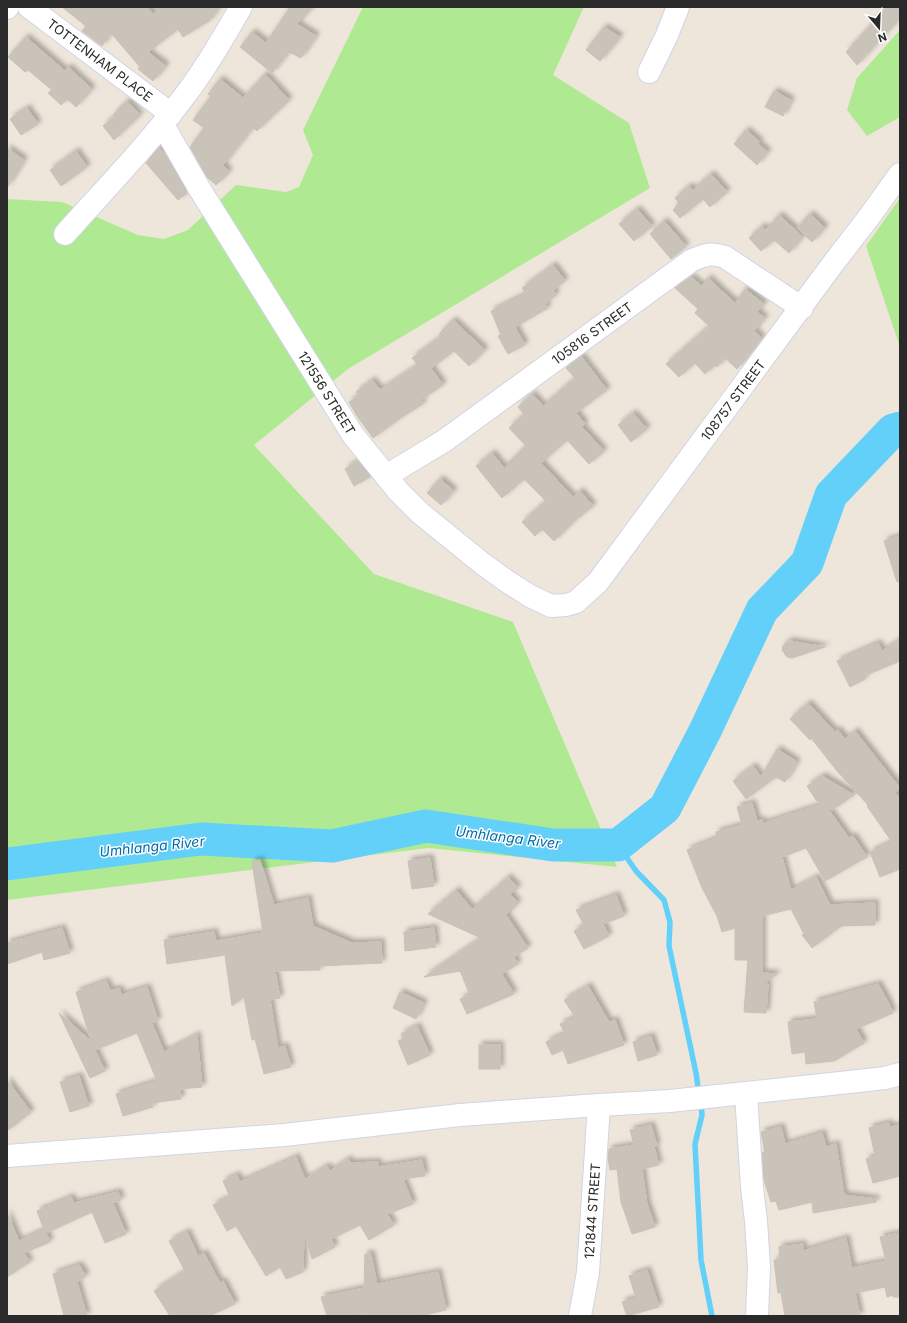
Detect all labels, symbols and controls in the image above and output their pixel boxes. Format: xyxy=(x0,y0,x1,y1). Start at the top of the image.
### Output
north arrow xyxy=(859,8,899,48)
street label: TOTTENHAM PLACE xyxy=(44,15,156,105)
text: N xyxy=(876,29,889,45)
street label: 105816 STREET xyxy=(549,298,635,368)
street label: 121556 STREET xyxy=(295,348,359,438)
street label: 108757 STREET xyxy=(697,357,769,443)
water label: Umhlanga River xyxy=(455,822,562,852)
water label: Umhlanga River xyxy=(99,832,206,860)
street label: 121844 STREET xyxy=(581,1162,603,1260)

